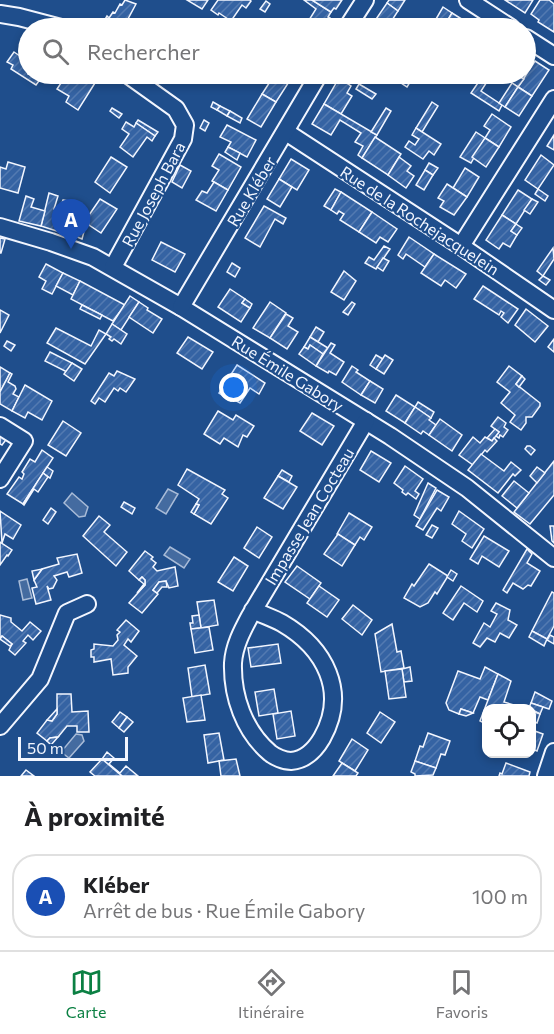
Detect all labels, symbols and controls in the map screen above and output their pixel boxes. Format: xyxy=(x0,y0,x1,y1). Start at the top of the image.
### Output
search box xyxy=(18,18,536,84)
icon: search xyxy=(39,35,72,68)
text: Rechercher xyxy=(87,38,200,65)
street label: Rue Joseph Bara xyxy=(117,138,189,250)
street label: Rue Kléber xyxy=(223,152,280,230)
street label: Rue de la Rochejacquelein xyxy=(337,162,503,278)
pin: A xyxy=(52,200,90,249)
street label: Rue Émile Gabory xyxy=(229,331,347,415)
your location xyxy=(219,373,248,402)
street label: Impasse Jean Cocteau xyxy=(261,444,357,588)
map controls xyxy=(482,704,536,758)
button: locate xyxy=(482,704,536,758)
scale bar xyxy=(18,734,128,762)
text: 50 m xyxy=(27,738,64,757)
text: À proximité xyxy=(24,800,165,831)
text: Kléber xyxy=(83,871,150,898)
text: A xyxy=(38,884,53,908)
text: 100 m xyxy=(472,884,528,908)
text: Arrêt de bus · Rue Émile Gabory xyxy=(83,898,365,922)
tab: Carte xyxy=(66,966,106,1021)
tab: Itinéraire xyxy=(238,966,304,1021)
tab: Favoris xyxy=(436,966,488,1021)

